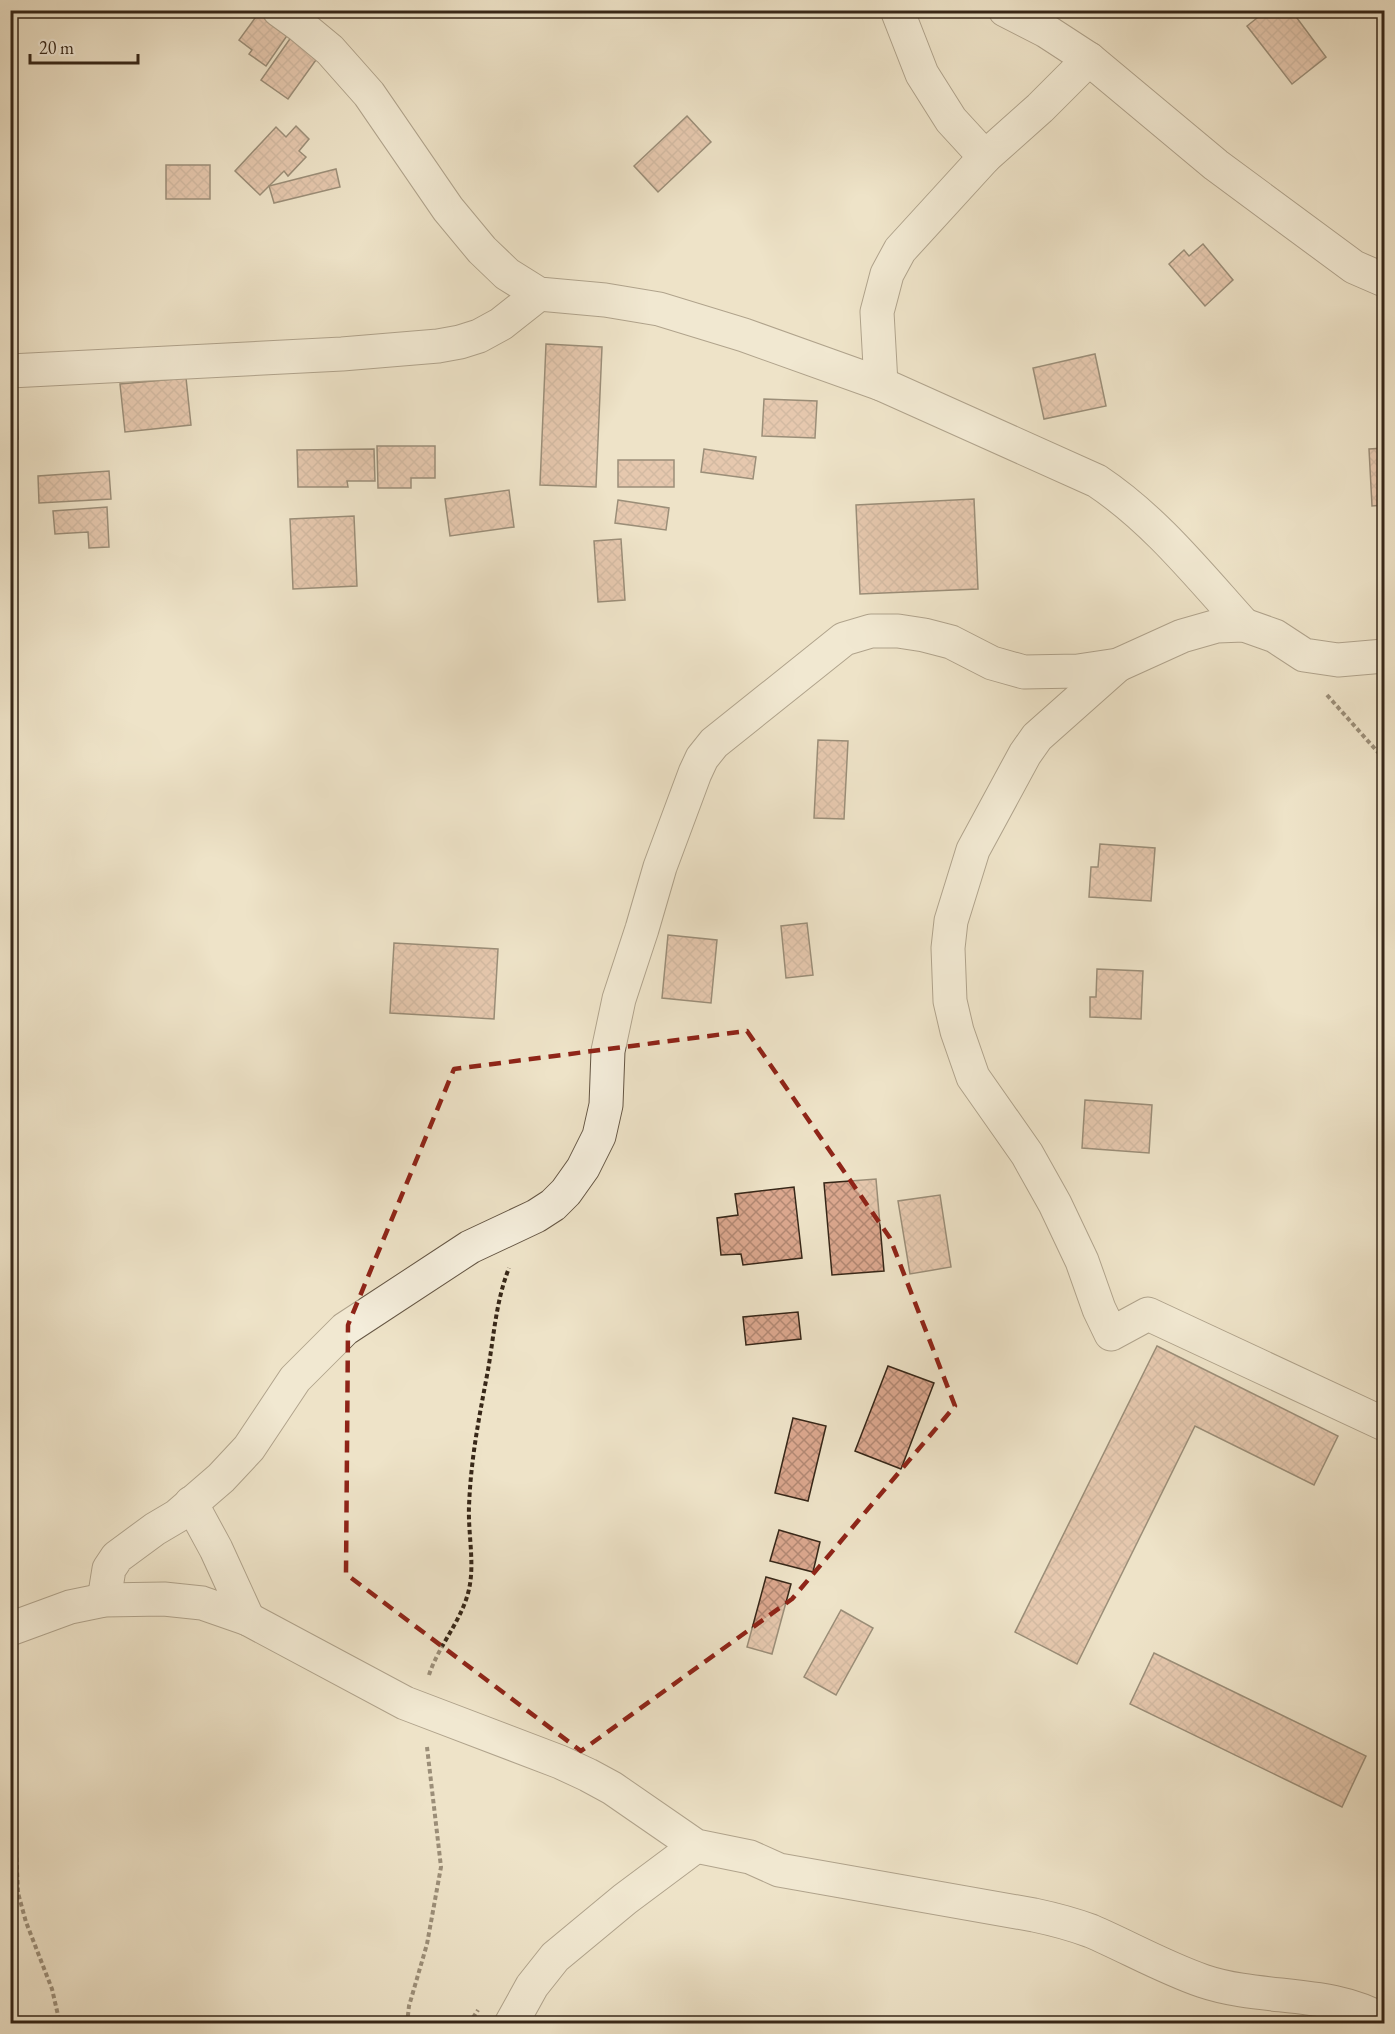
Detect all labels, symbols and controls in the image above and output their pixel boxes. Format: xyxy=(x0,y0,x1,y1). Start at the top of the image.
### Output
scale bar xyxy=(30,27,138,65)
text: 20 m xyxy=(39,36,74,59)

